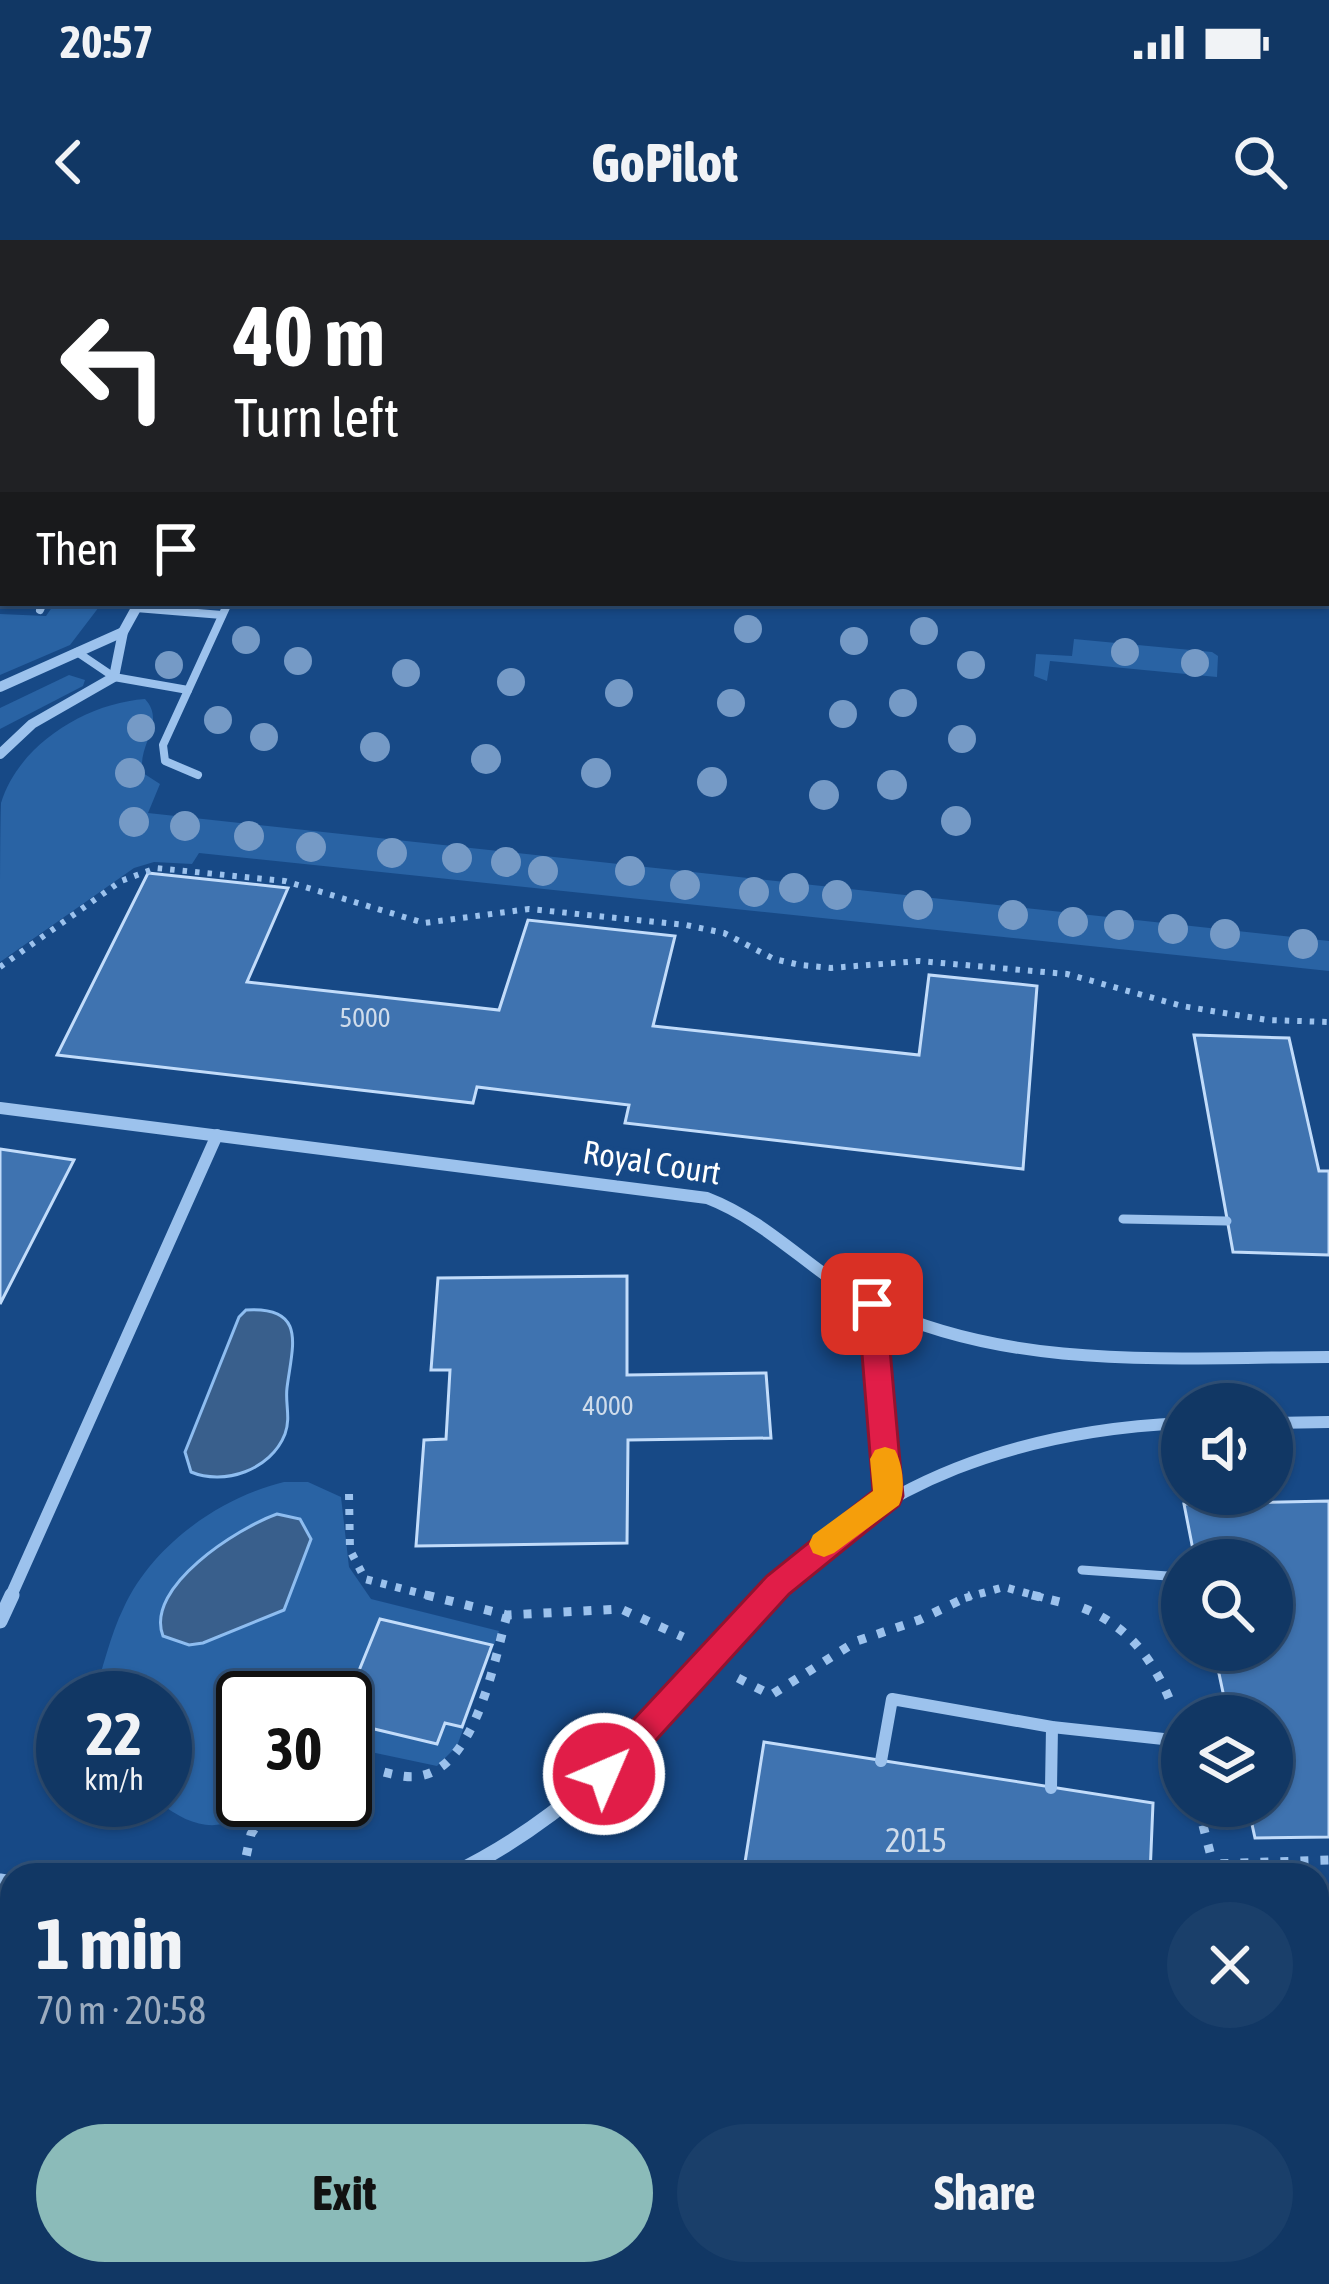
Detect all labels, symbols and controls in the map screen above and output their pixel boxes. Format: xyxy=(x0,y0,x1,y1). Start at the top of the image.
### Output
text: 20:57 xyxy=(60,16,154,68)
icon: back xyxy=(36,129,102,195)
icon: search xyxy=(1227,129,1293,195)
text: GoPilot xyxy=(591,132,738,193)
icon: left xyxy=(36,288,192,444)
text: 40 m xyxy=(234,288,385,384)
text: Turn left xyxy=(234,387,399,448)
icon: arrive xyxy=(143,516,209,582)
text: Then xyxy=(36,523,119,575)
house number: 5000 xyxy=(340,1002,390,1033)
street label: Royal Court xyxy=(580,1132,724,1192)
pin xyxy=(821,1253,923,1355)
icon: arrive xyxy=(839,1271,905,1337)
map controls xyxy=(1161,1383,1293,1827)
button: sound xyxy=(1161,1383,1293,1515)
house number: 4000 xyxy=(583,1390,633,1421)
button: search xyxy=(1161,1539,1293,1671)
speed limit sign: 30 xyxy=(216,1671,372,1827)
button: layers xyxy=(1161,1695,1293,1827)
text: 22 xyxy=(86,1699,142,1768)
position arrow xyxy=(541,1711,667,1837)
text: km/h xyxy=(84,1762,144,1796)
house number: 2015 xyxy=(885,1821,947,1859)
text: 1 min xyxy=(36,1902,183,1984)
button: close xyxy=(1167,1902,1293,2028)
text: 70 m · 20:58 xyxy=(36,1988,206,2032)
button: Exit xyxy=(36,2124,653,2262)
button: Share xyxy=(677,2124,1293,2262)

